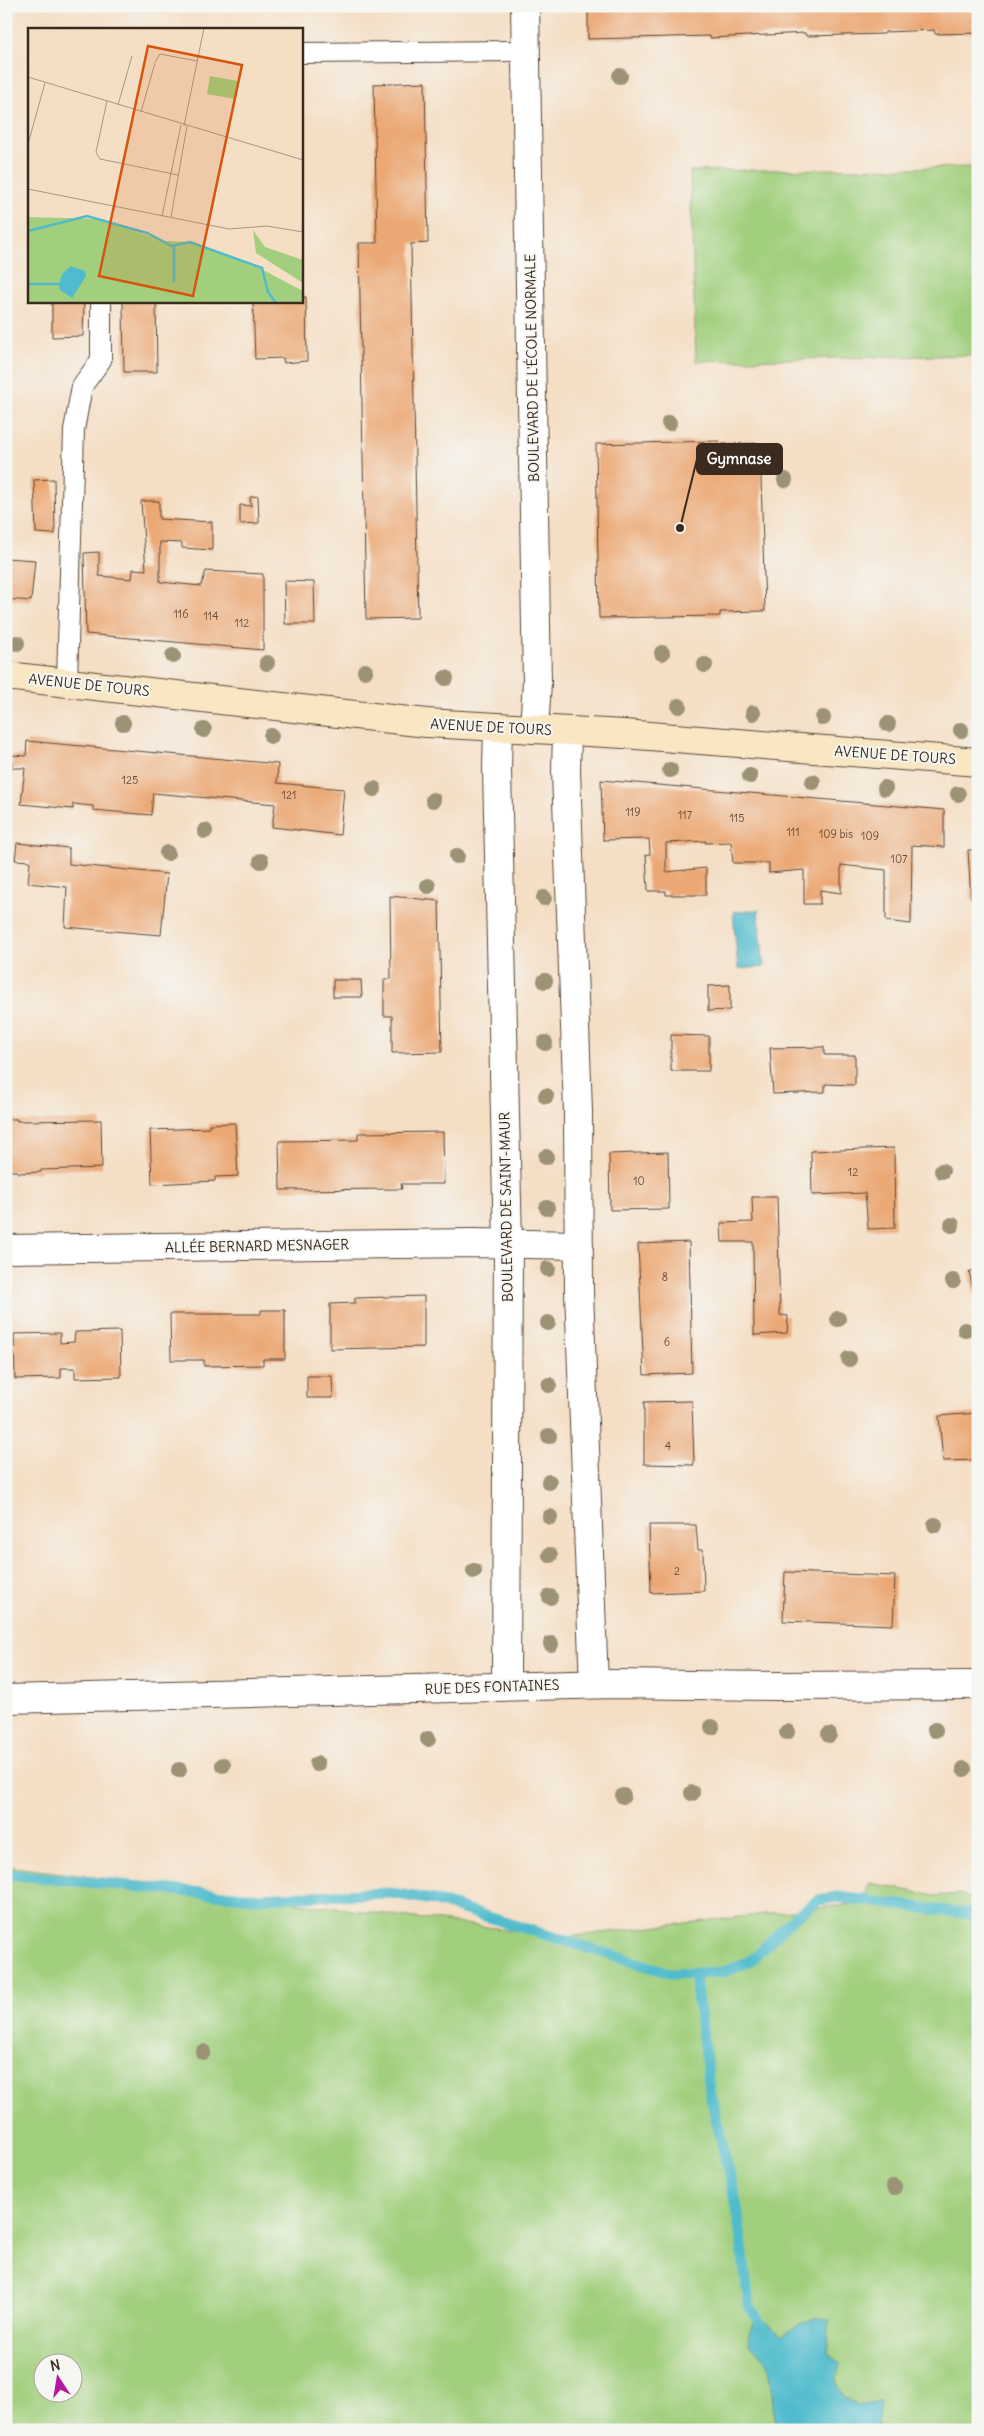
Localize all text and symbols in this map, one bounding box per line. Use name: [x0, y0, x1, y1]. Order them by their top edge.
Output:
inset map: [28, 28, 302, 302]
street label: BOULEVARD DE L'ÉCOLE NORMALE: [521, 254, 543, 482]
callout: Gymnase: [697, 444, 782, 474]
text: Gymnase: [707, 449, 771, 469]
house number: 116: [173, 607, 189, 621]
house number: 114: [203, 609, 219, 623]
house number: 112: [235, 616, 249, 630]
street label: AVENUE DE TOURS: [27, 670, 151, 700]
street label: AVENUE DE TOURS: [430, 715, 553, 739]
street label: AVENUE DE TOURS: [834, 742, 957, 768]
house number: 125: [122, 773, 138, 787]
house number: 121: [282, 788, 296, 802]
house number: 119: [625, 805, 641, 819]
house number: 117: [678, 808, 693, 822]
house number: 115: [729, 811, 745, 825]
house number: 111: [786, 825, 800, 839]
house number: 109 bis: [819, 827, 853, 841]
house number: 109: [861, 829, 879, 843]
house number: 107: [891, 852, 908, 866]
street label: BOULEVARD DE SAINT-MAUR: [495, 1112, 517, 1302]
house number: 12: [848, 1165, 858, 1179]
house number: 10: [633, 1174, 645, 1188]
street label: ALLÉE BERNARD MESNAGER: [165, 1235, 349, 1257]
house number: 8: [662, 1270, 668, 1284]
house number: 6: [664, 1335, 670, 1349]
house number: 4: [665, 1439, 671, 1453]
house number: 2: [674, 1564, 680, 1578]
street label: RUE DES FONTAINES: [424, 1676, 560, 1698]
north arrow: [32, 2354, 82, 2404]
text: N: [49, 2355, 62, 2375]

